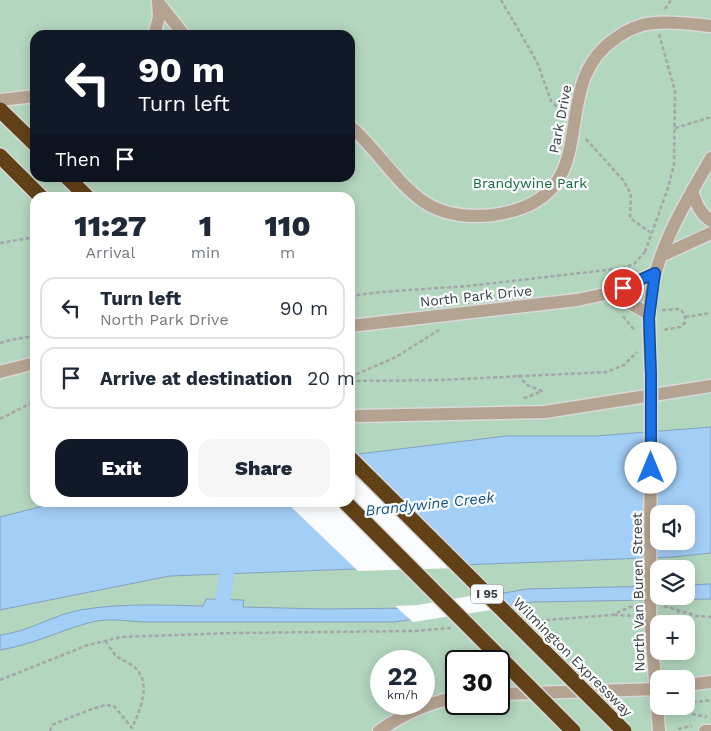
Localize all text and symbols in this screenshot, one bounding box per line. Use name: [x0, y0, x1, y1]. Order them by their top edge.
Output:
text: 90 m: [138, 49, 225, 91]
icon: left: [55, 50, 120, 115]
street label: Park Drive: [546, 83, 574, 155]
text: Turn left: [138, 91, 230, 116]
icon: arrive: [111, 145, 139, 173]
text: Then: [55, 148, 101, 171]
park label: Brandywine Park: [473, 175, 587, 191]
text: 11:27: [74, 208, 146, 243]
text: 1: [199, 208, 212, 243]
text: 110: [264, 208, 311, 243]
text: Arrival: [85, 243, 135, 262]
text: min: [191, 243, 220, 262]
text: m: [280, 243, 295, 262]
pin: [602, 267, 644, 309]
icon: arrive: [609, 274, 637, 302]
street label: North Park Drive: [419, 282, 533, 310]
text: Turn left: [100, 287, 181, 310]
icon: left: [57, 294, 85, 322]
text: 90 m: [280, 297, 328, 320]
text: North Park Drive: [100, 310, 229, 329]
icon: arrive: [57, 364, 85, 392]
text: Arrive at destination: [100, 367, 292, 390]
text: 20 m: [307, 367, 355, 390]
button: Exit: [55, 439, 188, 497]
button: Share: [198, 439, 330, 497]
position arrow: [624, 441, 676, 493]
water label: Brandywine Creek: [365, 488, 496, 520]
map controls: [650, 505, 695, 715]
button: sound: [650, 505, 695, 550]
street label: North Van Buren Street: [629, 512, 647, 672]
button: layers: [650, 560, 695, 605]
road number: I 95: [471, 584, 503, 604]
street label: Wilmington Expressway: [510, 594, 636, 720]
button: +: [650, 615, 695, 660]
speed limit sign: 30: [445, 650, 510, 715]
text: 22: [388, 662, 417, 691]
button: −: [650, 670, 695, 715]
text: km/h: [387, 688, 418, 702]

